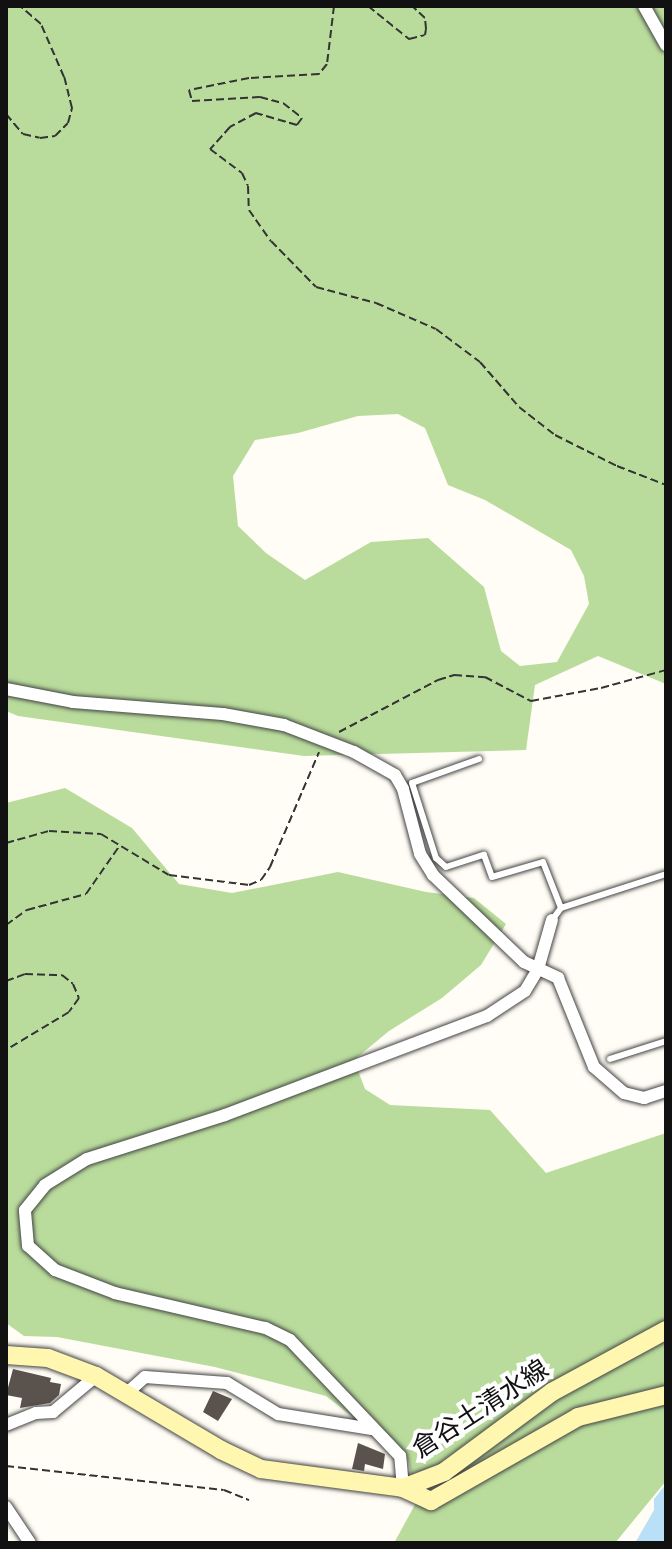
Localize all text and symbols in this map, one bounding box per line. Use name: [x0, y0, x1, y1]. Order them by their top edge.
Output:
street label: 倉谷土清水線: [407, 1354, 555, 1466]

